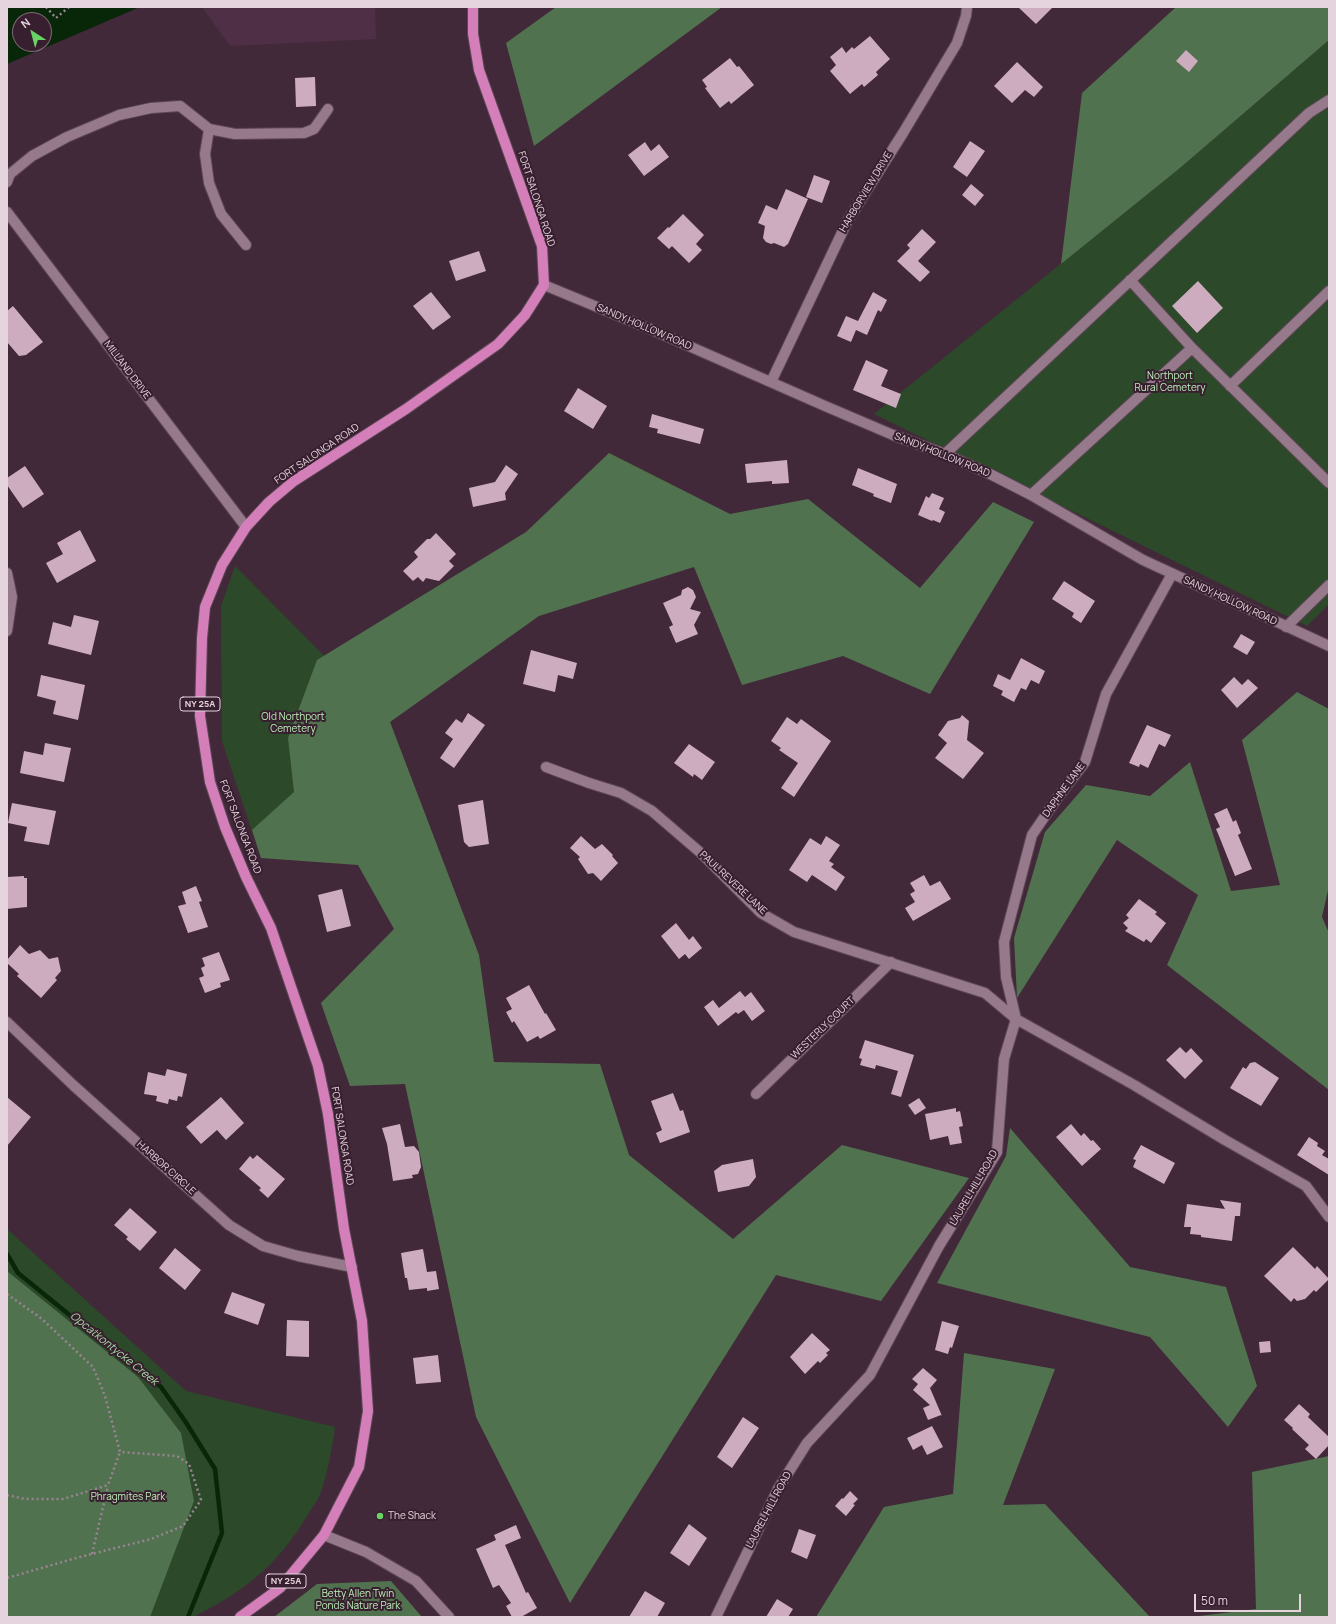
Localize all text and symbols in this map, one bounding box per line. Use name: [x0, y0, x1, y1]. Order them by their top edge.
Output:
north arrow: [12, 12, 52, 52]
text: N: [18, 14, 33, 31]
street label: FORT SALONGA ROAD: [515, 150, 557, 248]
street label: HARBORVIEW DRIVE: [837, 150, 895, 234]
street label: SANDY HOLLOW ROAD: [595, 302, 693, 352]
street label: MILLAND DRIVE: [101, 338, 153, 402]
park label: Northport Rural Cemetery: [1134, 370, 1206, 394]
street label: FORT SALONGA ROAD: [272, 421, 362, 487]
street label: SANDY HOLLOW ROAD: [892, 430, 992, 480]
street label: SANDY HOLLOW ROAD: [1181, 574, 1279, 628]
road number: NY 25A: [180, 697, 220, 711]
park label: Old Northport Cemetery: [261, 711, 325, 734]
street label: DAPHNE LANE: [1040, 760, 1088, 820]
street label: FORT SALONGA ROAD: [217, 778, 263, 876]
street label: PAUL REVERE LANE: [697, 849, 769, 917]
street label: WESTERLY COURT: [789, 994, 857, 1062]
street label: FORT SALONGA ROAD: [328, 1086, 356, 1186]
street label: HARBOR CIRCLE: [134, 1139, 198, 1197]
street label: LAUREL HILL ROAD: [948, 1148, 1000, 1228]
water label: Opcatkontycke Creek: [67, 1309, 161, 1389]
street label: LAUREL HILL ROAD: [744, 1470, 794, 1550]
park label: Phragmites Park: [91, 1491, 165, 1503]
place label: The Shack: [388, 1510, 436, 1522]
marker: The Shack: [375, 1511, 385, 1521]
road number: NY 25A: [266, 1574, 306, 1588]
scale bar: [1196, 1586, 1303, 1612]
park label: Betty Allen Twin Ponds Nature Park: [316, 1588, 400, 1612]
text: 50 m: [1201, 1592, 1228, 1609]

